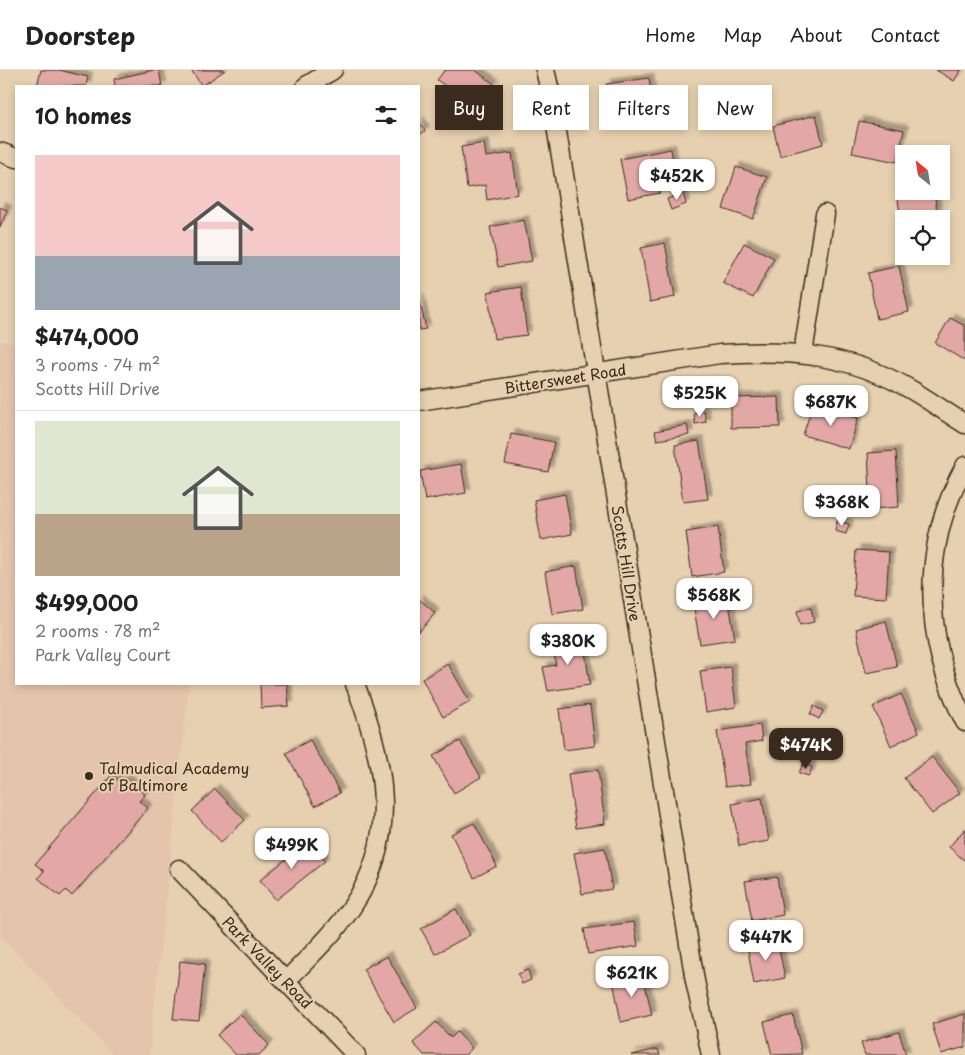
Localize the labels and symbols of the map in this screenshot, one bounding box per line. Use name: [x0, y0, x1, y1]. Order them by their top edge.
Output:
north arrow: [895, 145, 950, 200]
pin: $452K: [642, 158, 712, 201]
street label: Bittersweet Road: [502, 357, 628, 399]
pin: $525K: [665, 376, 735, 418]
pin: $687K: [796, 384, 866, 427]
pin: $368K: [807, 484, 877, 527]
street label: Scotts Hill Drive: [606, 503, 648, 623]
pin: $568K: [679, 578, 749, 620]
pin: $380K: [533, 624, 603, 666]
pin: $474K: [771, 728, 841, 770]
place label: Talmudical Academy of Baltimore: [99, 756, 249, 796]
marker: Talmudical Academy of Baltimore: [83, 770, 95, 782]
pin: $499K: [257, 828, 327, 870]
street label: Park Valley Road: [218, 910, 318, 1014]
pin: $447K: [731, 920, 801, 962]
pin: $621K: [597, 956, 667, 998]

